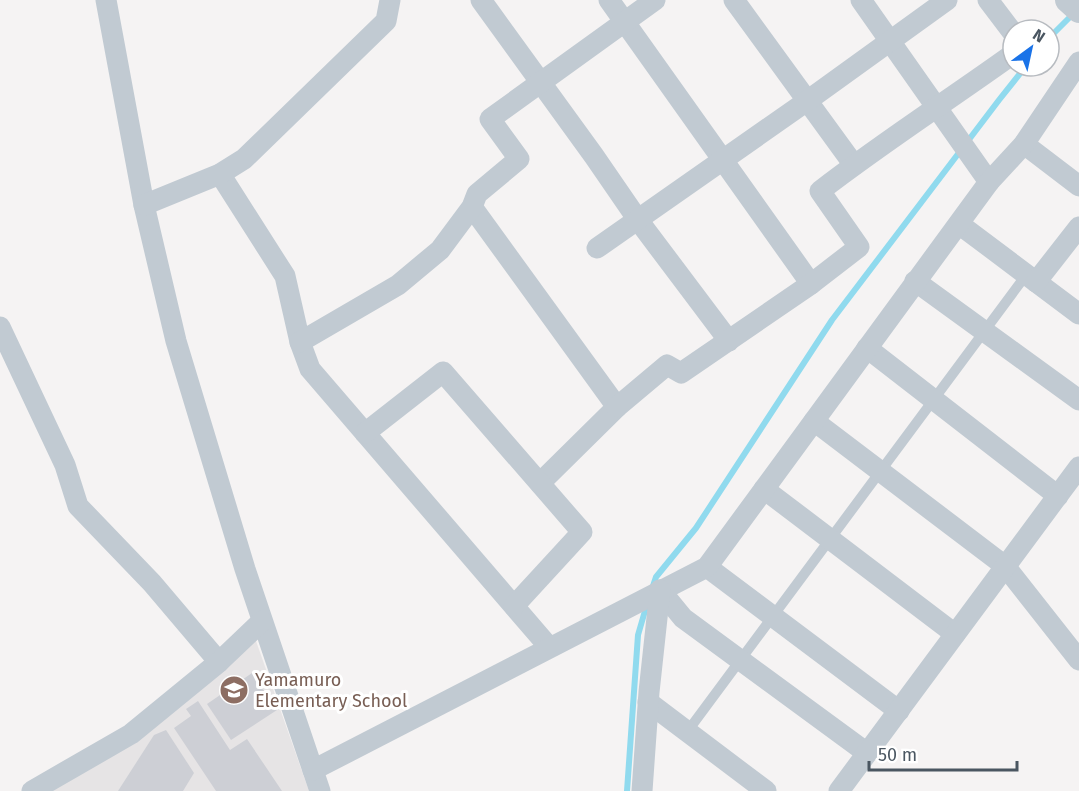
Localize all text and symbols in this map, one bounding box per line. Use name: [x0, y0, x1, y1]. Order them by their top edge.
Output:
north arrow: [1001, 18, 1061, 78]
text: N: [1029, 25, 1049, 47]
place label: Yamamuro Elementary School: [255, 669, 407, 712]
school or university icon: Yamamuro Elementary School: [218, 674, 250, 706]
scale bar: [869, 734, 1018, 772]
text: 50 m: [878, 744, 917, 766]

